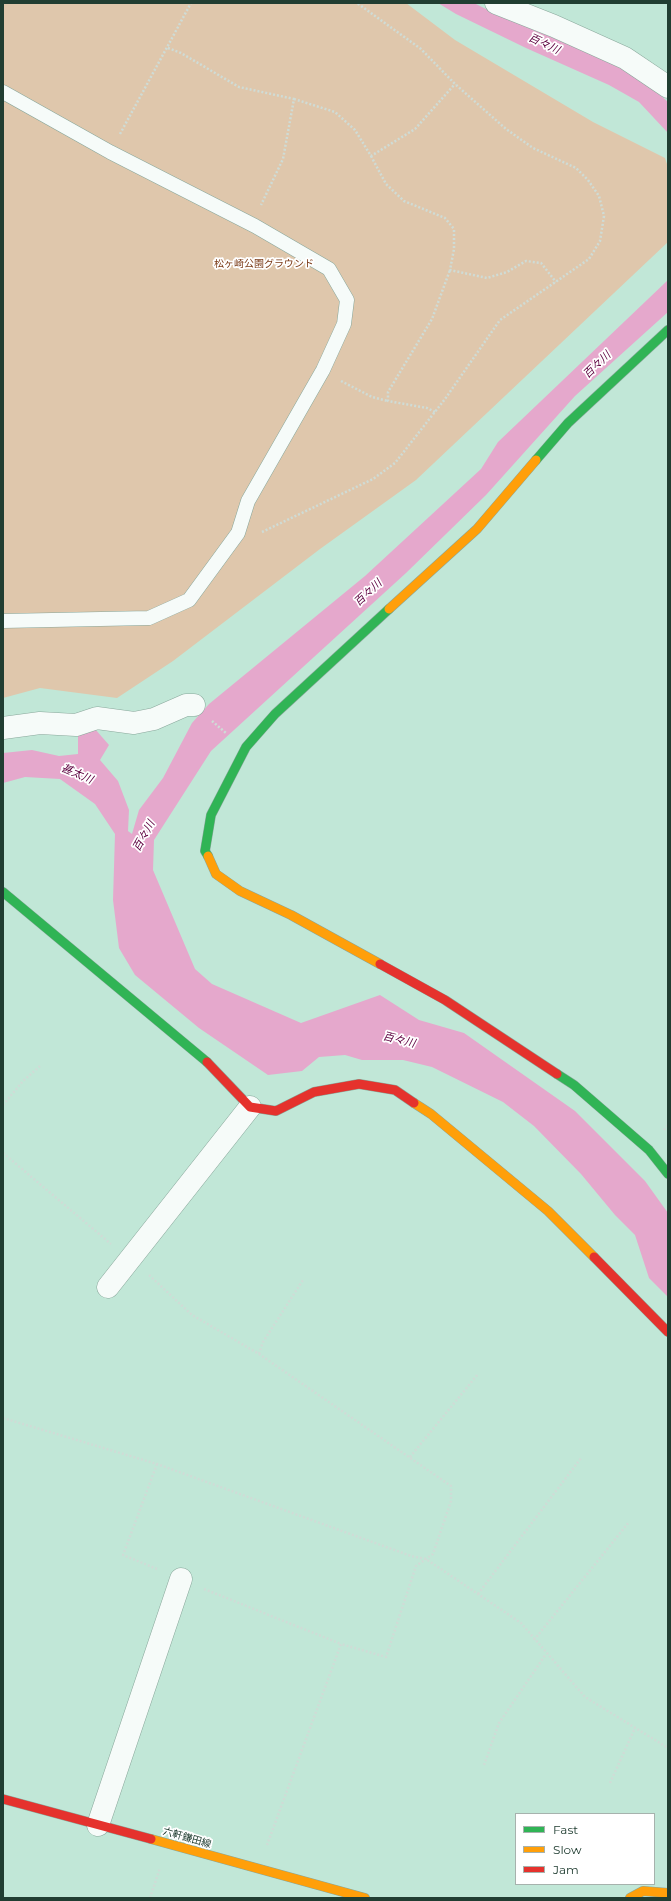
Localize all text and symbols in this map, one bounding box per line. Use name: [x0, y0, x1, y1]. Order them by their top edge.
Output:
water label: 百々川: [526, 31, 562, 57]
park label: 松ヶ崎公園グラウンド: [214, 258, 314, 270]
water label: 百々川: [581, 349, 613, 381]
water label: 百々川: [351, 577, 385, 609]
water label: 甚太川: [59, 761, 95, 787]
water label: 百々川: [130, 818, 158, 854]
water label: 百々川: [381, 1030, 417, 1050]
legend: [515, 1813, 655, 1885]
text: Fast: [553, 1822, 578, 1837]
street label: 六軒鎌田線: [161, 1825, 213, 1851]
text: Slow: [553, 1842, 582, 1857]
text: Jam: [553, 1862, 579, 1877]

